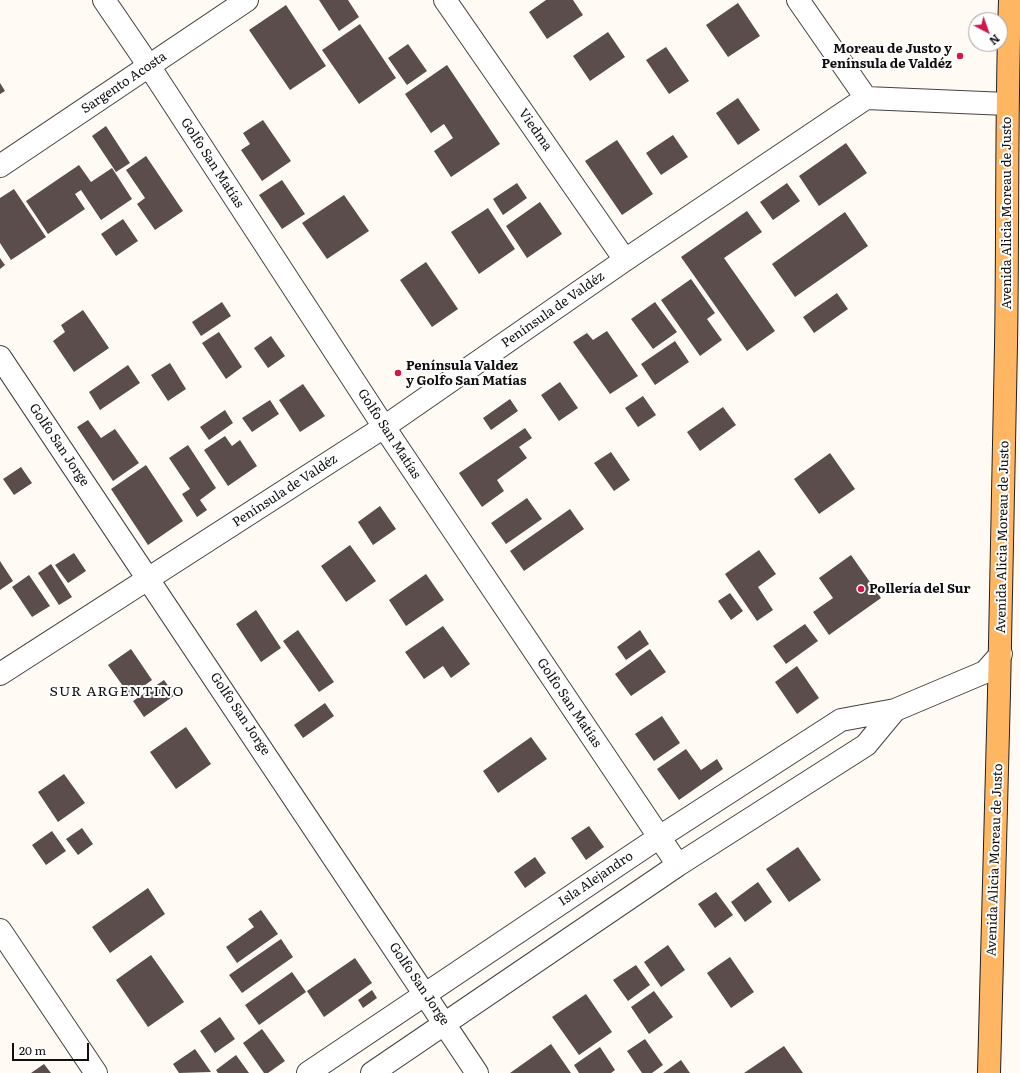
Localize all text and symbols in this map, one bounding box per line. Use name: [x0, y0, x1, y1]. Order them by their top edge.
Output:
north arrow: [968, 12, 1008, 52]
text: N: [986, 31, 1004, 49]
place label: Moreau de Justo y Península de Valdéz: [821, 41, 952, 72]
street label: Sargento Acosta: [79, 49, 169, 117]
marker: Moreau de Justo y Península de Valdéz: [955, 51, 965, 61]
street label: Viedma: [515, 106, 555, 154]
street label: Golfo San Matías: [177, 115, 247, 211]
street label: Avenida Alicia Moreau de Justo: [999, 117, 1015, 309]
street label: Península de Valdéz: [499, 269, 607, 351]
place label: Península Valdez y Golfo San Matías: [406, 358, 526, 389]
marker: Península Valdez y Golfo San Matías: [393, 368, 403, 378]
street label: Golfo San Matías: [354, 386, 424, 482]
street label: Golfo San Jorge: [26, 401, 92, 489]
street label: Avenida Alicia Moreau de Justo: [994, 440, 1012, 634]
street label: Península de Valdéz: [230, 451, 340, 531]
place label: Pollería del Sur: [869, 581, 971, 597]
marker: Pollería del Sur: [856, 584, 866, 594]
street label: Golfo San Matías: [533, 655, 605, 751]
street label: Golfo San Jorge: [207, 670, 273, 758]
district label: SUR ARGENTINO: [50, 684, 184, 700]
street label: Avenida Alicia Moreau de Justo: [984, 763, 1006, 957]
street label: Isla Alejandro: [556, 848, 636, 910]
street label: Golfo San Jorge: [386, 940, 452, 1028]
scale bar: [14, 1035, 91, 1061]
text: 20 m: [19, 1041, 46, 1059]

